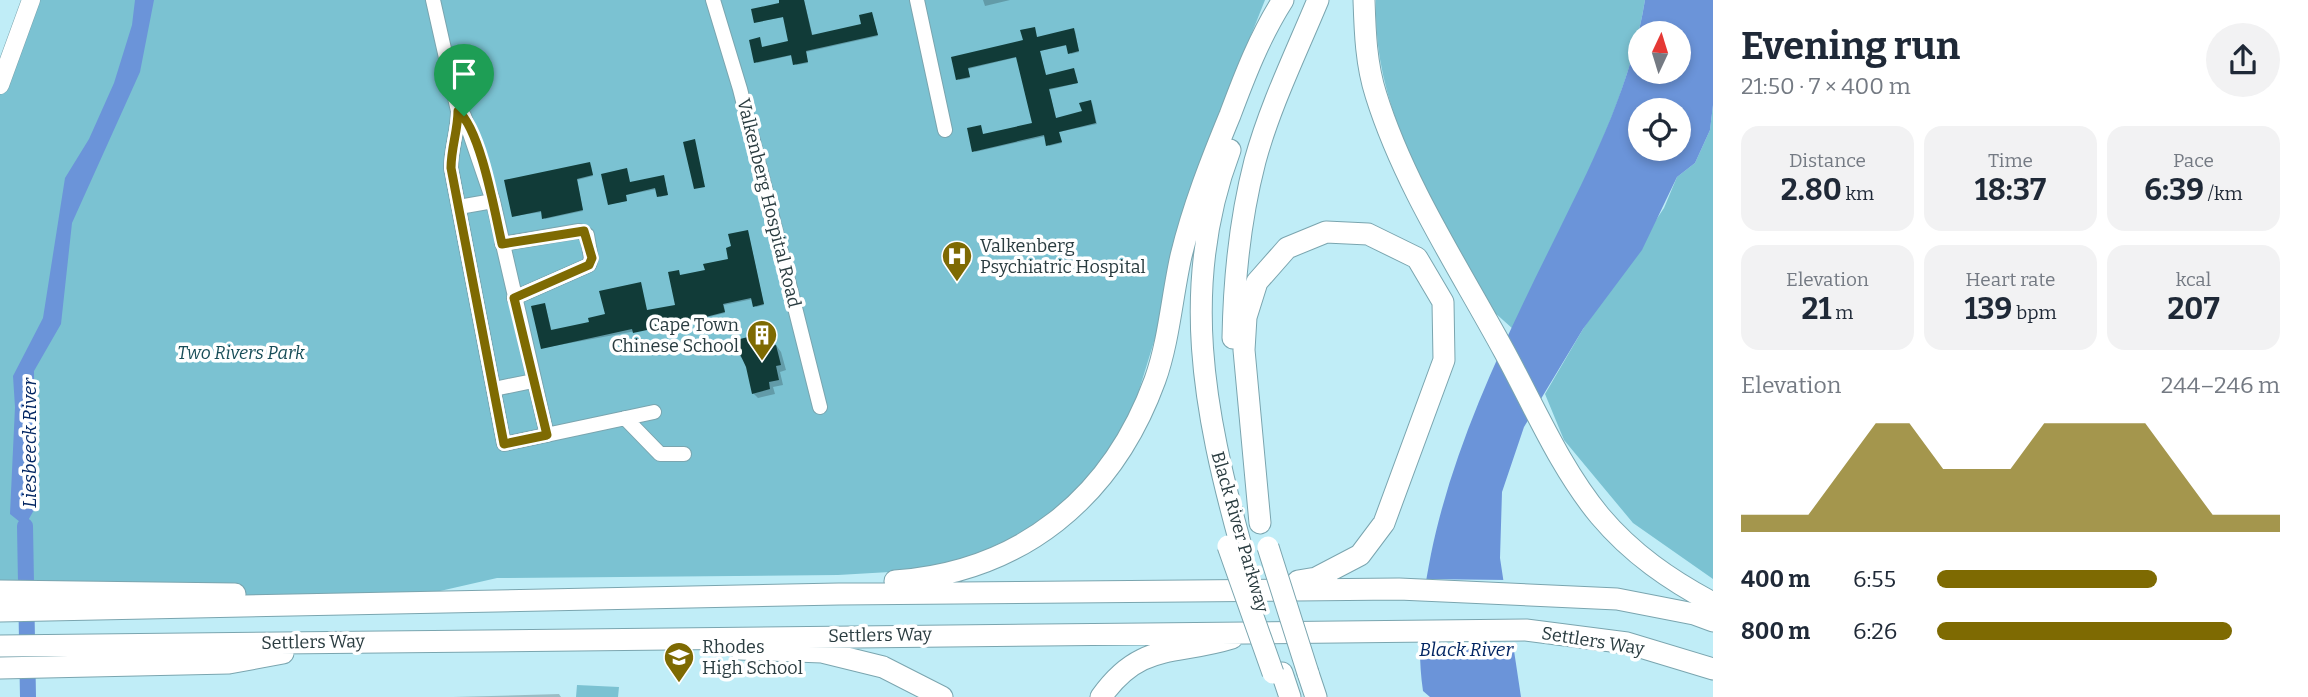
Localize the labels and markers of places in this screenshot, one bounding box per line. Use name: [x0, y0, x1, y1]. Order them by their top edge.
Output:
pin: [434, 44, 494, 116]
place label: Valkenberg Psychiatric Hospital: [980, 235, 1146, 278]
hospital icon: Valkenberg Psychiatric Hospital: [940, 239, 974, 283]
place label: Cape Town Chinese School: [612, 314, 740, 357]
building icon: Cape Town Chinese School: [745, 318, 779, 362]
place label: Rhodes High School: [702, 636, 803, 679]
school or university icon: Rhodes High School: [662, 640, 696, 684]

